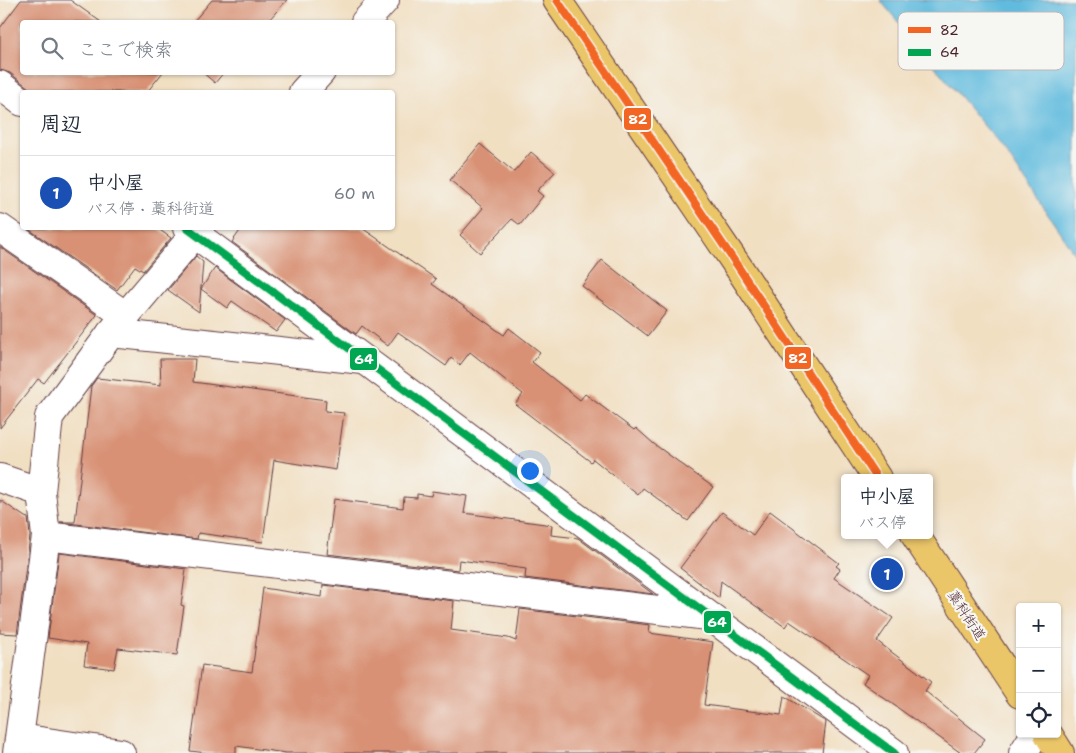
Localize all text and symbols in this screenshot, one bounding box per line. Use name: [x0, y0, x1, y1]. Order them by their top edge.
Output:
legend: [898, 12, 1064, 70]
search box: [20, 20, 395, 75]
text: 82: [940, 21, 959, 39]
icon: search: [38, 34, 66, 62]
text: ここで検索: [78, 37, 173, 62]
text: 64: [940, 43, 959, 61]
line badge: 82: [623, 107, 652, 131]
text: 周辺: [40, 110, 82, 138]
text: 82: [628, 110, 648, 128]
text: 中小屋: [87, 170, 144, 195]
text: 1: [52, 183, 60, 204]
text: 60 m: [334, 183, 375, 204]
text: バス停 · 藁科街道: [87, 198, 214, 219]
line badge: 82: [784, 346, 812, 370]
line badge: 64: [349, 347, 378, 371]
text: 82: [788, 349, 808, 367]
text: 64: [354, 350, 374, 368]
your location: [517, 458, 543, 484]
popup: [841, 474, 933, 539]
text: 中小屋: [858, 484, 916, 509]
text: バス停: [858, 512, 907, 533]
pin: 1: [871, 555, 903, 593]
street label: 藁科街道: [944, 587, 990, 643]
map controls: [1016, 603, 1061, 738]
button: +: [1016, 603, 1061, 648]
line badge: 64: [703, 610, 732, 634]
text: 64: [707, 613, 727, 631]
button: −: [1016, 648, 1061, 693]
button: locate: [1016, 693, 1061, 738]

